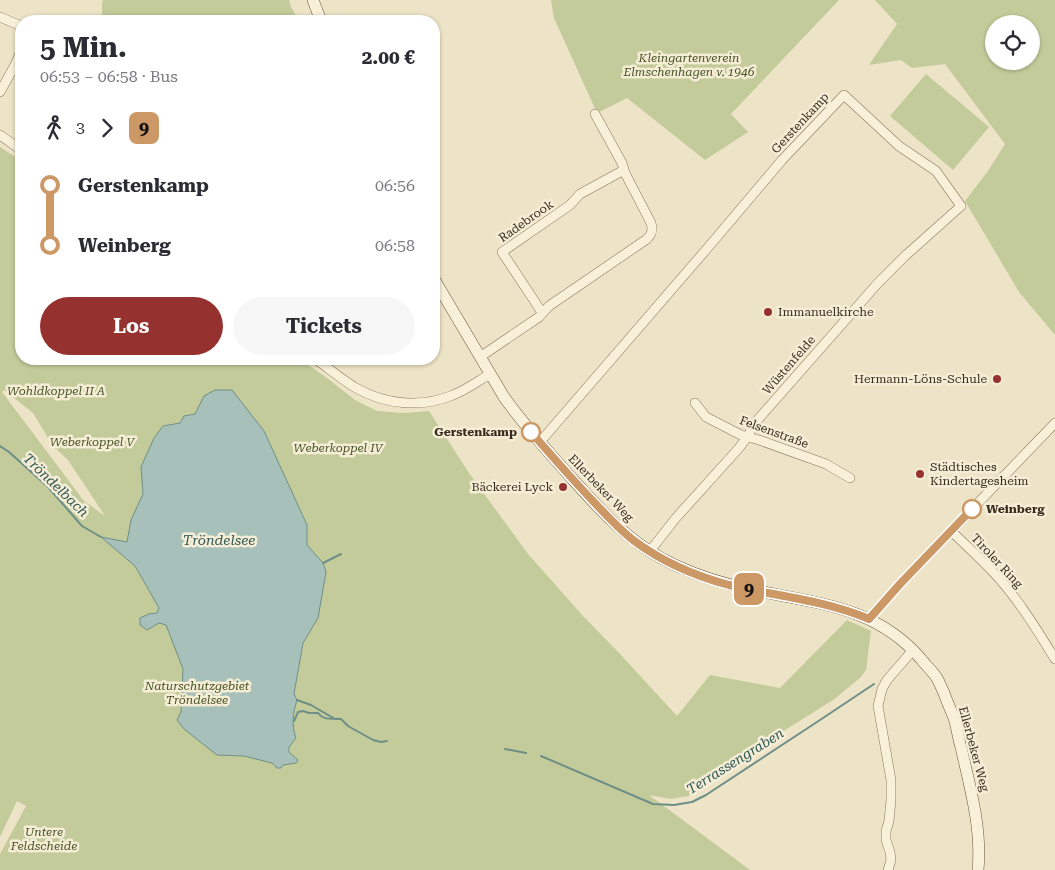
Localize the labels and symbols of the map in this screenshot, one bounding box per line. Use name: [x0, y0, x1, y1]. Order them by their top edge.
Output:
park label: Kleingartenverein Elmschenhagen v. 1946: [623, 51, 755, 79]
street label: Gerstenkamp: [768, 90, 832, 156]
street label: Radebrook: [496, 197, 556, 245]
place label: Immanuelkirche: [778, 305, 874, 319]
marker: Immanuelkirche: [762, 306, 774, 318]
street label: Wüstenfelde: [760, 333, 818, 397]
place label: Hermann-Löns-Schule: [854, 372, 987, 386]
marker: Hermann-Löns-Schule: [991, 373, 1003, 385]
park label: Wohldkoppel II A: [7, 384, 105, 398]
street label: Felsenstraße: [738, 413, 811, 451]
marker: Gerstenkamp: [521, 422, 541, 442]
place label: Gerstenkamp: [434, 425, 517, 439]
park label: Weberkoppel V: [50, 435, 135, 449]
park label: Weberkoppel IV: [293, 441, 384, 455]
water label: Tröndelbach: [20, 450, 92, 520]
street label: Ellerbeker Weg: [566, 452, 637, 525]
place label: Städtisches Kindertagesheim: [930, 460, 1029, 488]
marker: Städtisches Kindertagesheim: [914, 468, 926, 480]
place label: Bäckerei Lyck: [471, 480, 553, 494]
marker: Bäckerei Lyck: [557, 481, 569, 493]
marker: Weinberg: [962, 499, 982, 519]
place label: Weinberg: [986, 502, 1045, 516]
street label: Tiroler Ring: [968, 531, 1026, 591]
water label: Tröndelsee: [183, 532, 255, 548]
line badge: 9: [733, 573, 765, 605]
park label: Naturschutzgebiet Tröndelsee: [144, 679, 250, 707]
street label: Ellerbeker Weg: [956, 705, 992, 793]
water label: Terrassengraben: [684, 725, 787, 797]
park label: Untere Feldscheide: [10, 825, 77, 853]

